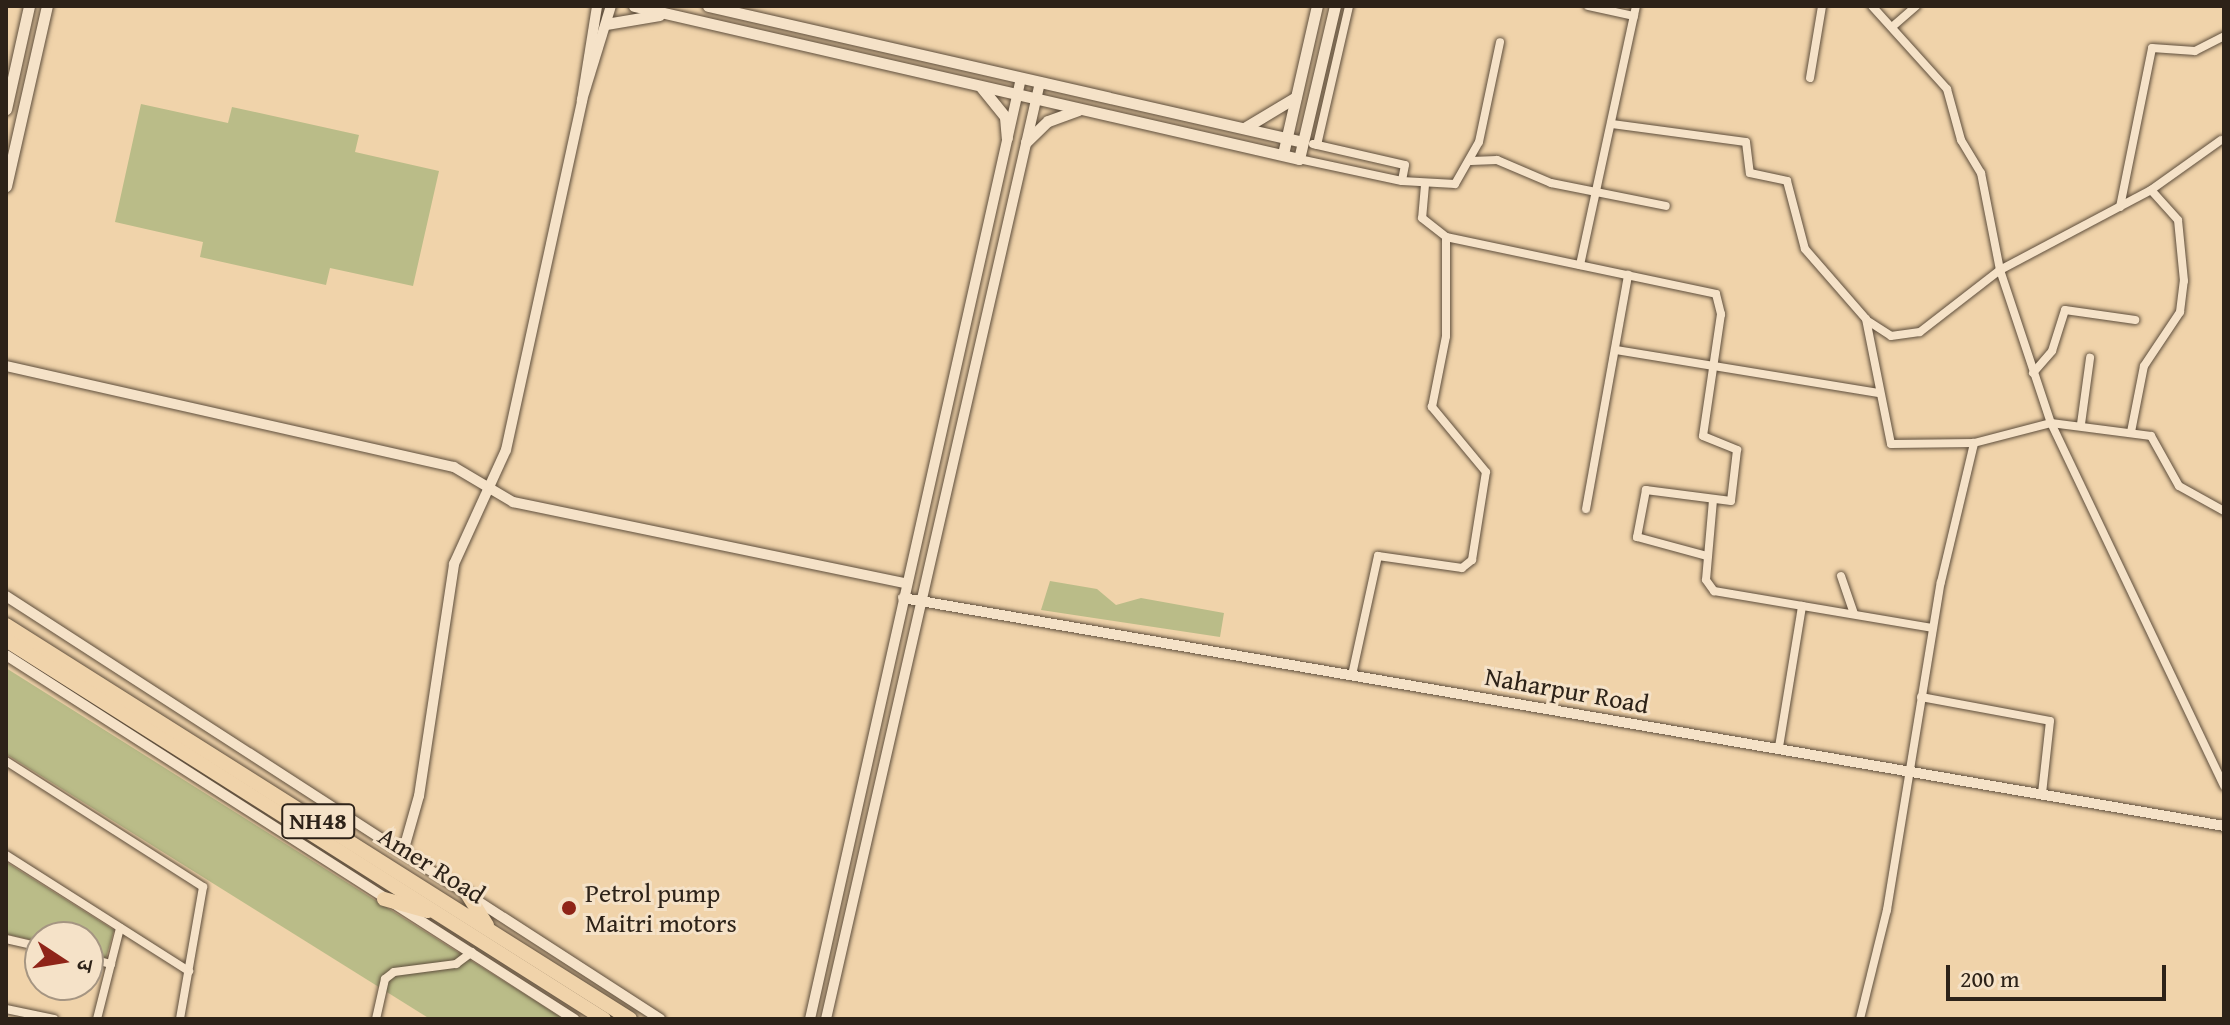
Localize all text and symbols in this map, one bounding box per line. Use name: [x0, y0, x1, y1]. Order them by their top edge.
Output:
street label: Naharpur Road: [1483, 660, 1651, 720]
road number: NH48: [280, 801, 356, 841]
street label: Amer Road: [373, 820, 491, 910]
place label: Petrol pump Maitri motors: [585, 877, 737, 938]
marker: Petrol pump Maitri motors: [560, 899, 578, 917]
north arrow: [24, 921, 104, 1001]
scale bar: [1950, 949, 2170, 999]
text: उ: [69, 957, 102, 974]
text: 200 m: [1960, 961, 2020, 996]

